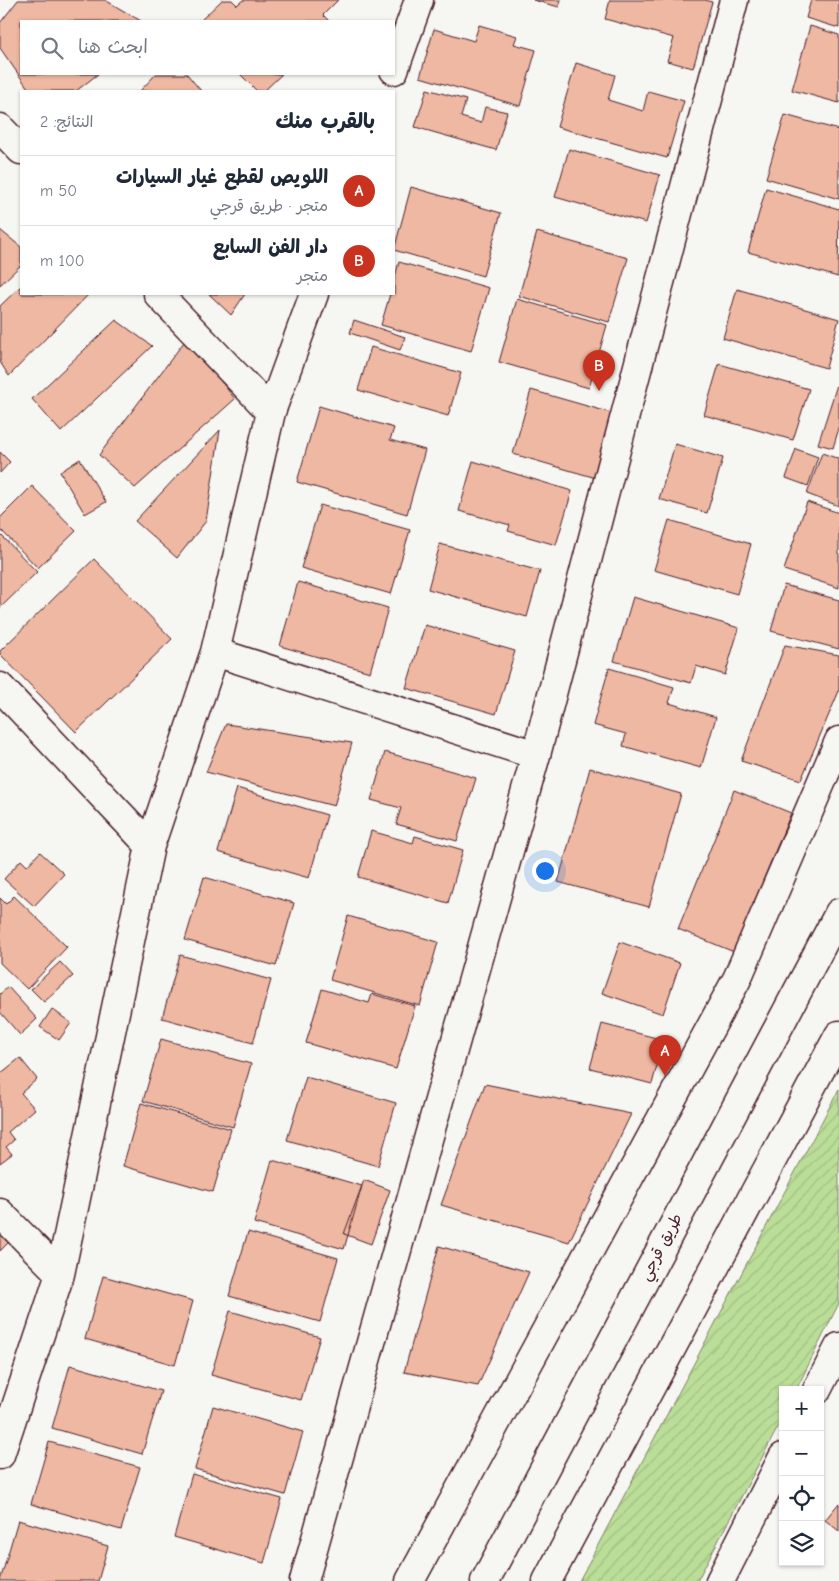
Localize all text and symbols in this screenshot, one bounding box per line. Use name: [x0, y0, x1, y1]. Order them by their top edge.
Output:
search box: [20, 20, 395, 75]
icon: search: [38, 34, 66, 62]
text: ابحث هنا: [78, 36, 148, 58]
text: بالقرب منك: [275, 109, 375, 133]
text: النتائج: 2: [40, 113, 94, 131]
text: اللويص لقطع غيار السيارات: [116, 166, 328, 188]
text: 50 m: [40, 182, 77, 200]
text: A: [355, 182, 363, 200]
text: متجر · طريق قرجي: [210, 197, 328, 215]
text: دار الفن السابع: [213, 236, 328, 258]
text: 100 m: [40, 252, 84, 270]
text: B: [354, 252, 364, 270]
text: متجر: [297, 267, 328, 285]
pin: B: [583, 350, 615, 391]
your location: [532, 858, 558, 884]
pin: A: [649, 1035, 681, 1076]
street label: طريق قرجي: [636, 1210, 691, 1286]
map controls: [779, 1386, 824, 1566]
button: +: [779, 1386, 824, 1431]
button: −: [779, 1431, 824, 1476]
button: locate: [779, 1476, 824, 1521]
button: layers: [779, 1521, 824, 1566]

